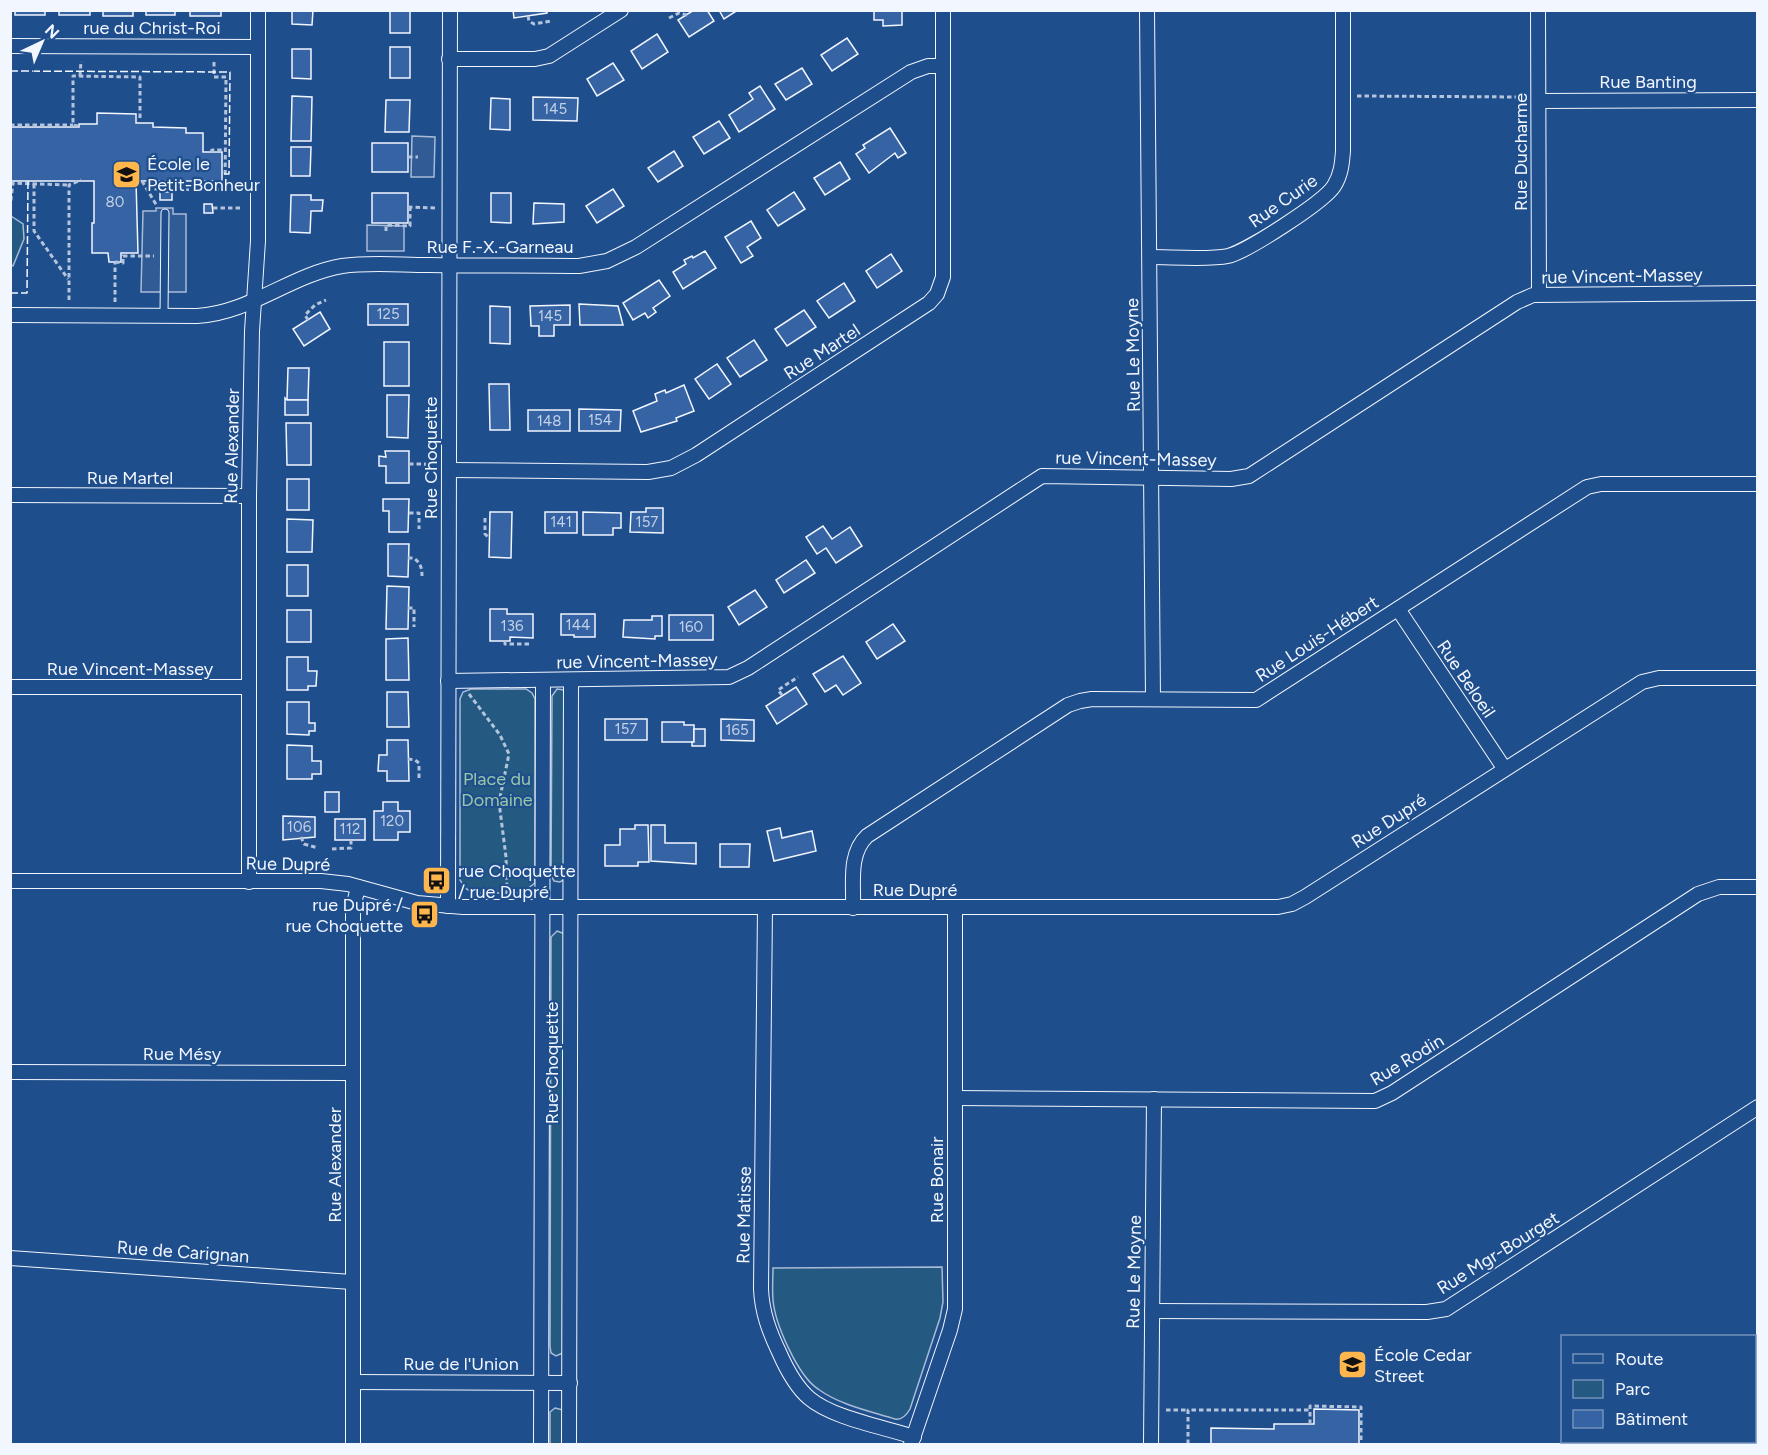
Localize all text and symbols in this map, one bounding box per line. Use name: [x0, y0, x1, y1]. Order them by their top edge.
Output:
north arrow: [12, 12, 72, 72]
street label: rue du Christ-Roi: [83, 17, 221, 39]
text: N: [41, 20, 63, 43]
street label: Rue Banting: [1599, 71, 1697, 93]
street label: Rue Ducharme: [1510, 93, 1532, 211]
house number: 145: [543, 100, 567, 118]
place label: École le Petit-Bonheur: [147, 153, 260, 196]
school or university icon: École le Petit-Bonheur: [110, 158, 142, 190]
street label: Rue Curie: [1244, 169, 1322, 233]
house number: 80: [106, 193, 124, 211]
street label: Rue F.-X.-Garneau: [427, 236, 573, 258]
street label: rue Vincent-Massey: [1541, 264, 1703, 288]
street label: Rue Le Moyne: [1121, 298, 1145, 412]
house number: 125: [376, 305, 400, 323]
house number: 145: [538, 307, 562, 325]
street label: Rue Martel: [780, 319, 864, 385]
street label: Rue Alexander: [220, 388, 244, 504]
street label: Rue Choquette: [420, 396, 442, 519]
house number: 154: [588, 411, 612, 429]
house number: 148: [537, 412, 561, 430]
street label: rue Vincent-Massey: [1055, 447, 1217, 471]
street label: Rue Martel: [87, 467, 173, 489]
house number: 141: [550, 513, 572, 531]
house number: 157: [636, 513, 658, 531]
street label: Rue Louis-Hébert: [1251, 591, 1383, 687]
house number: 144: [566, 616, 590, 634]
house number: 136: [501, 617, 524, 635]
house number: 160: [679, 618, 703, 636]
street label: Rue Beloeil: [1432, 636, 1500, 722]
street label: rue Vincent-Massey: [556, 649, 718, 673]
street label: Rue Vincent-Massey: [47, 658, 214, 680]
house number: 157: [615, 720, 637, 738]
house number: 165: [725, 721, 749, 739]
park label: Place du Domaine: [461, 768, 533, 811]
street label: Rue Dupré: [1348, 789, 1431, 853]
house number: 120: [380, 812, 404, 830]
house number: 106: [287, 818, 312, 836]
house number: 112: [340, 820, 360, 838]
street label: Rue Dupré: [246, 852, 331, 876]
place label: rue Choquette / rue Dupré: [458, 860, 576, 903]
bus stop icon: rue Choquette / rue Dupré: [421, 865, 453, 897]
street label: Rue Dupré: [873, 879, 957, 901]
place label: rue Dupré / rue Choquette: [285, 894, 403, 937]
bus stop icon: rue Dupré / rue Choquette: [408, 899, 440, 931]
street label: Rue Choquette: [541, 1001, 563, 1124]
street label: Rue Rodin: [1366, 1029, 1448, 1091]
street label: Rue Mésy: [143, 1043, 222, 1065]
street label: Rue Alexander: [324, 1107, 346, 1223]
street label: Rue Bonair: [926, 1137, 948, 1223]
street label: Rue Matisse: [732, 1166, 756, 1264]
street label: Rue Mgr-Bourget: [1433, 1207, 1563, 1299]
street label: Rue Le Moyne: [1122, 1215, 1146, 1329]
street label: Rue de Carignan: [116, 1236, 250, 1268]
legend: [1561, 1335, 1756, 1443]
place label: École Cedar Street: [1374, 1344, 1472, 1387]
text: Route: [1615, 1348, 1664, 1370]
school or university icon: École Cedar Street: [1337, 1349, 1369, 1381]
street label: Rue de l'Union: [403, 1353, 519, 1375]
text: Parc: [1615, 1378, 1651, 1400]
text: Bâtiment: [1615, 1408, 1688, 1430]

